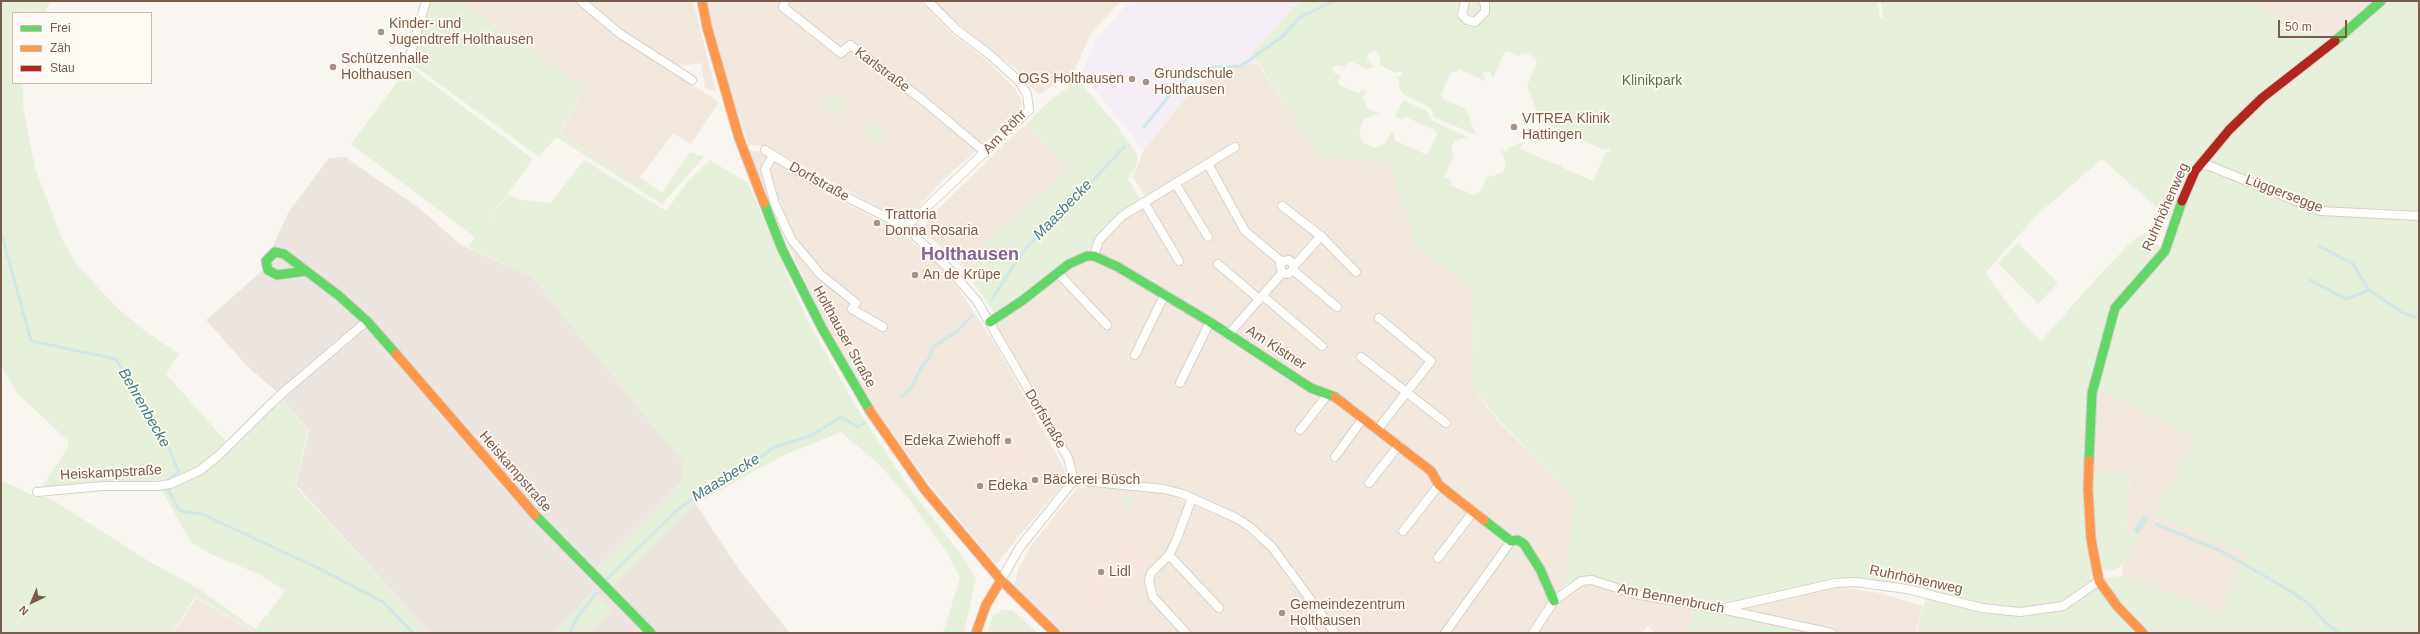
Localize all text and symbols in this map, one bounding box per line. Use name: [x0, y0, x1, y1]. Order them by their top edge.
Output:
legend: [12, 12, 152, 84]
scale bar: [2280, 12, 2349, 38]
place label: Kinder- und Jugendtreff Holthausen: [389, 16, 534, 48]
text: 50 m: [2285, 20, 2312, 34]
text: Frei: [50, 21, 71, 35]
marker: Kinder- und Jugendtreff Holthausen: [376, 27, 386, 37]
text: Zäh: [50, 41, 71, 55]
street label: Karlstraße: [851, 44, 913, 96]
place label: Schützenhalle Holthausen: [341, 51, 429, 84]
text: Stau: [50, 61, 75, 75]
marker: Schützenhalle Holthausen: [328, 62, 338, 72]
place label: Grundschule Holthausen: [1154, 66, 1233, 98]
place label: OGS Holthausen: [1018, 71, 1124, 87]
park label: Klinikpark: [1622, 73, 1682, 89]
marker: OGS Holthausen: [1127, 74, 1137, 84]
marker: Grundschule Holthausen: [1141, 77, 1151, 87]
street label: Am Röhr: [980, 106, 1030, 158]
place label: VITREA Klinik Hattingen: [1522, 111, 1610, 144]
marker: VITREA Klinik Hattingen: [1509, 122, 1519, 132]
street label: Dorfstraße: [786, 159, 852, 205]
street label: Ruhrhöhenweg: [2139, 160, 2193, 254]
street label: Lüggersegge: [2243, 172, 2325, 216]
water label: Maasbecke: [1030, 176, 1096, 244]
place label: Trattoria Donna Rosaria: [885, 207, 978, 240]
marker: Trattoria Donna Rosaria: [872, 218, 882, 228]
district label: Holthausen: [921, 244, 1019, 266]
place label: An de Krüpe: [923, 267, 1001, 283]
marker: An de Krüpe: [910, 270, 920, 280]
street label: Holthauser Straße: [809, 283, 879, 391]
street label: Am Kistner: [1243, 322, 1309, 374]
water label: Behrenbecke: [114, 365, 174, 451]
street label: Dorfstraße: [1021, 386, 1069, 452]
street label: Heiskampstraße: [475, 428, 555, 516]
place label: Edeka Zwiehoff: [904, 433, 1000, 449]
marker: Edeka Zwiehoff: [1003, 436, 1013, 446]
water label: Maasbecke: [689, 450, 763, 506]
street label: Heiskampstraße: [60, 462, 162, 484]
place label: Bäckerei Büsch: [1043, 472, 1140, 488]
marker: Bäckerei Büsch: [1030, 475, 1040, 485]
place label: Edeka: [988, 478, 1028, 494]
marker: Edeka: [975, 481, 985, 491]
street label: Ruhrhöhenweg: [1868, 562, 1964, 598]
place label: Lidl: [1109, 564, 1131, 580]
marker: Lidl: [1096, 567, 1106, 577]
street label: Am Bennenbruch: [1616, 580, 1726, 618]
north arrow: [12, 582, 52, 622]
place label: Gemeindezentrum Holthausen: [1290, 597, 1405, 630]
text: N: [17, 604, 31, 618]
marker: Gemeindezentrum Holthausen: [1277, 608, 1287, 618]

